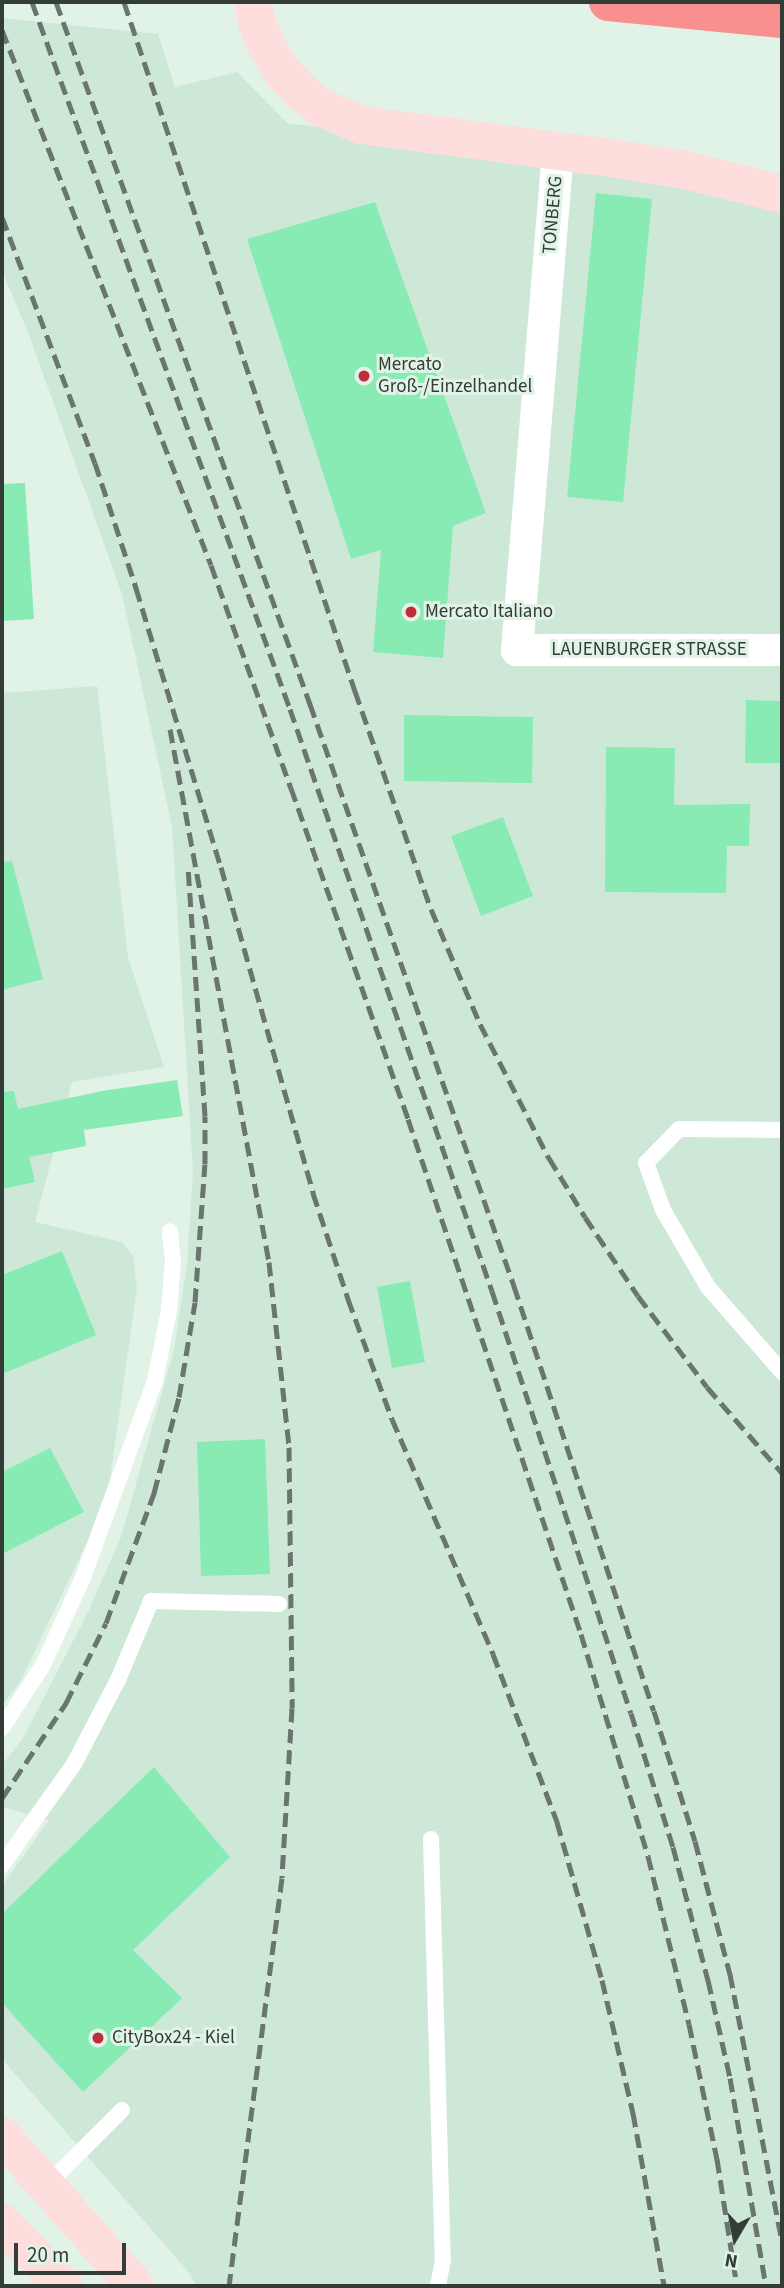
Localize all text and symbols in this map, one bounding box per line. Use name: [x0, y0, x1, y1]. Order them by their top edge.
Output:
street label: TONBERG: [538, 175, 568, 255]
place label: Mercato Groß-/Einzelhandel: [378, 354, 532, 398]
marker: Mercato Groß-/Einzelhandel: [356, 368, 372, 384]
place label: Mercato Italiano: [425, 601, 553, 623]
marker: Mercato Italiano: [403, 604, 419, 620]
street label: LAUENBURGER STRASSE: [551, 639, 747, 661]
place label: CityBox24 - Kiel: [112, 2027, 235, 2049]
marker: CityBox24 - Kiel: [90, 2030, 106, 2046]
north arrow: [700, 2204, 770, 2274]
scale bar: [18, 2228, 130, 2272]
text: 20 m: [27, 2240, 69, 2270]
text: N: [723, 2246, 740, 2275]

